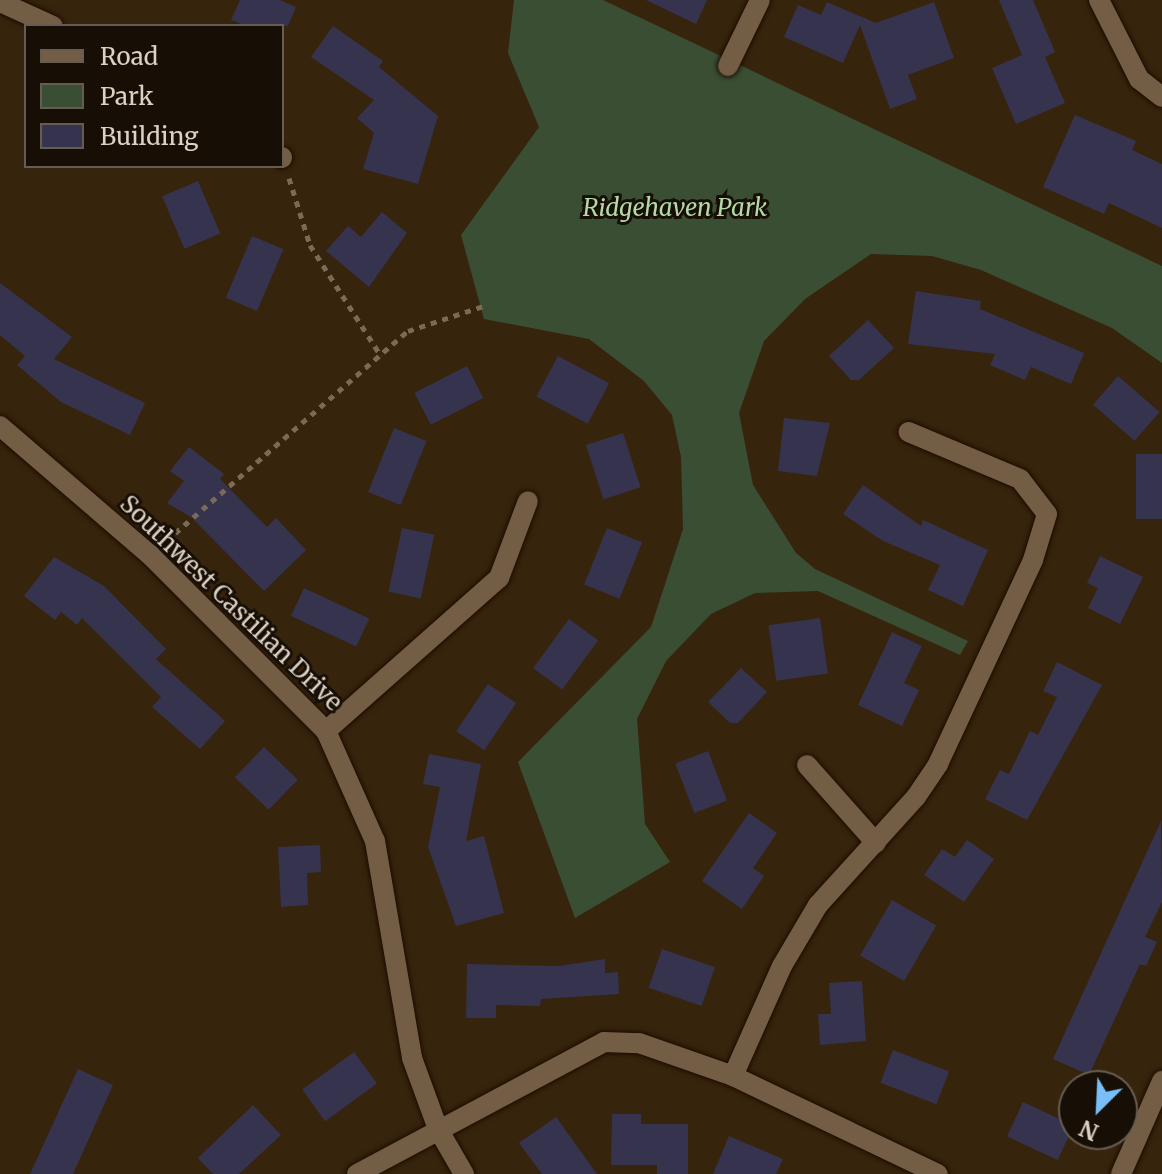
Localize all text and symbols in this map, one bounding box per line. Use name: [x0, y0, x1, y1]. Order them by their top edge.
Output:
legend: [24, 24, 284, 168]
text: Road: [100, 41, 158, 72]
text: Park: [100, 81, 153, 112]
text: Building: [100, 121, 199, 152]
park label: Ridgehaven Park: [583, 194, 767, 222]
street label: Southwest Castilian Drive: [114, 489, 348, 717]
north arrow: [1058, 1070, 1138, 1150]
text: N: [1075, 1114, 1103, 1146]

